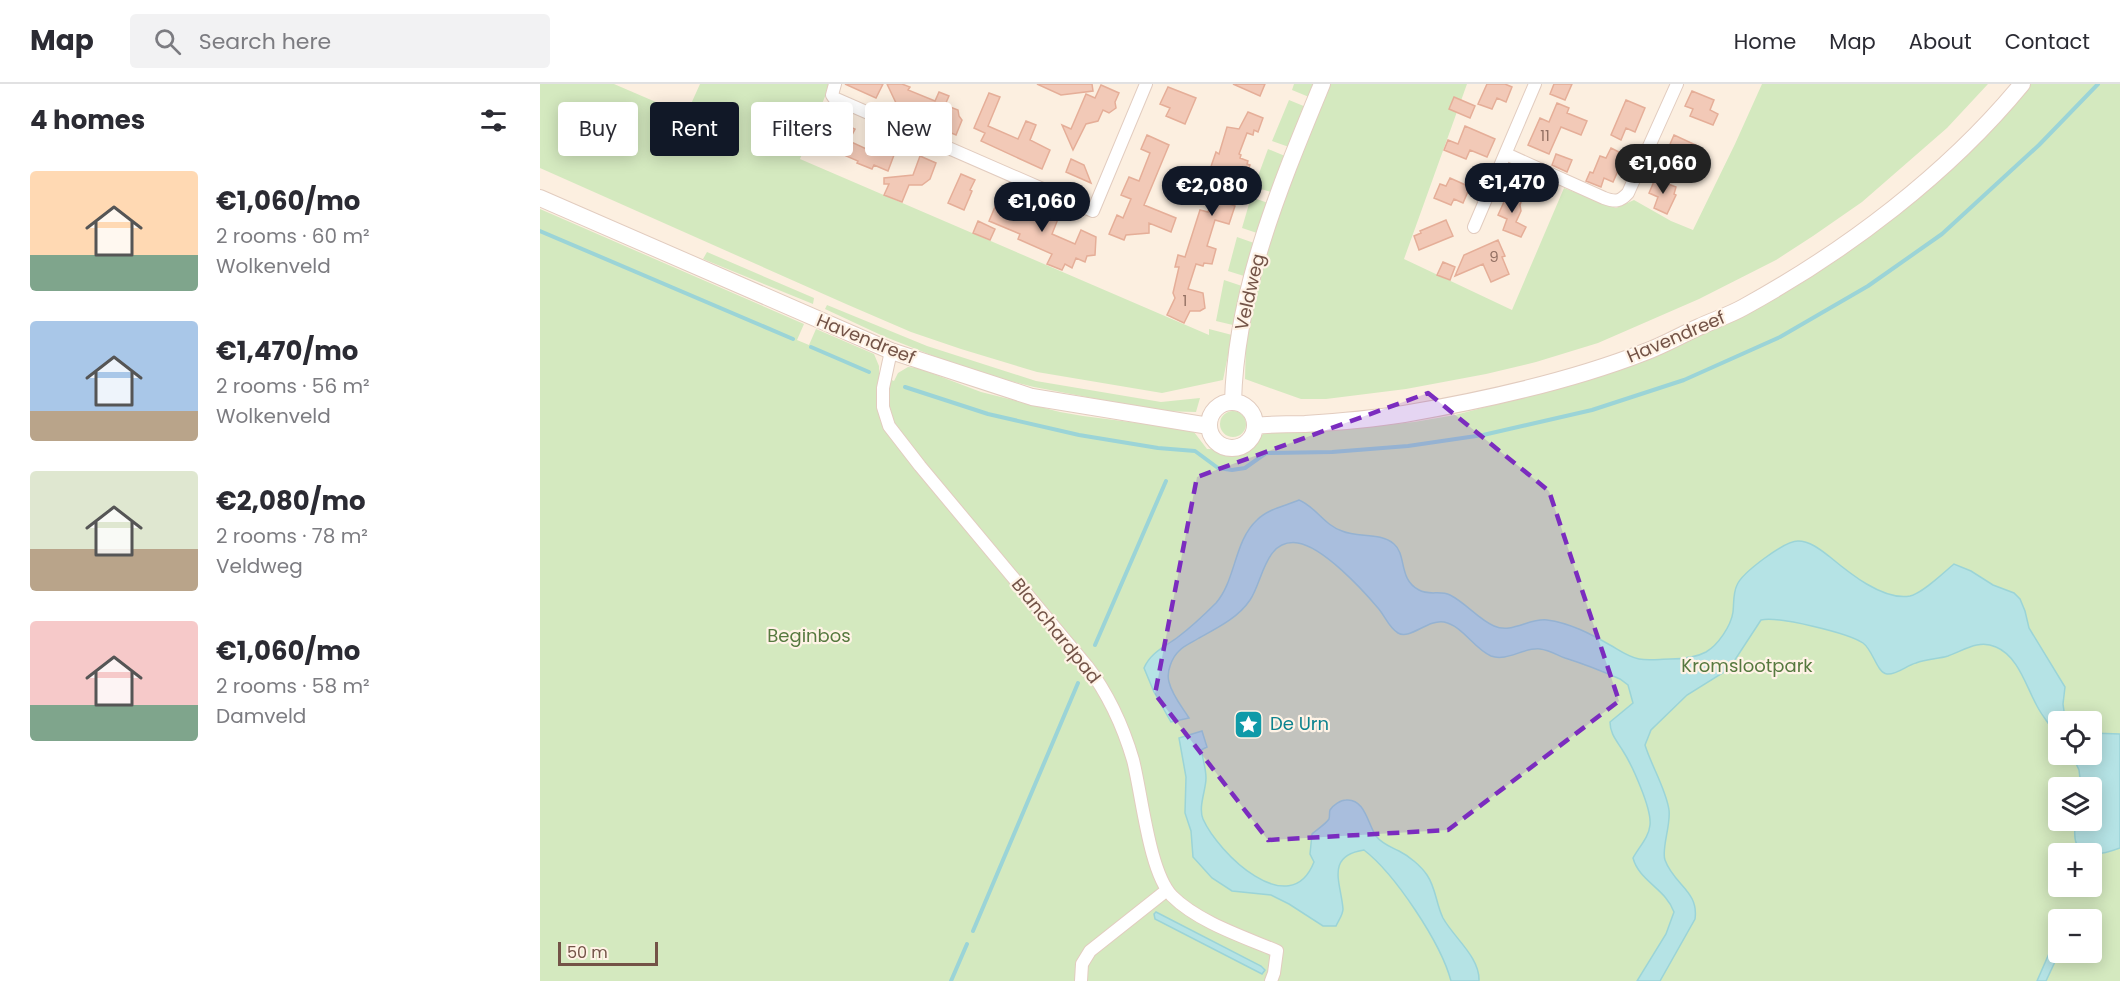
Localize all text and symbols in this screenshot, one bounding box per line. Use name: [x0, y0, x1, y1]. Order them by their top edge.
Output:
search box: [130, 14, 550, 68]
text: Map: [30, 21, 94, 60]
icon: search: [151, 25, 184, 58]
text: Search here: [199, 26, 331, 57]
text: Home: [1734, 27, 1796, 56]
text: Map: [1829, 27, 1876, 56]
text: About: [1909, 27, 1972, 56]
text: Contact: [2005, 27, 2090, 56]
text: 4 homes: [30, 102, 145, 138]
chip: Buy: [558, 102, 638, 156]
chip: Rent: [650, 102, 739, 156]
chip: Filters: [751, 102, 853, 156]
chip: New: [865, 102, 952, 156]
icon: filters: [477, 104, 510, 137]
house number: 11: [1540, 125, 1550, 146]
pin: €1,060: [1614, 144, 1712, 195]
text: €1,060: [1629, 149, 1697, 177]
pin: €1,470: [1463, 163, 1561, 214]
pin: €2,080: [1163, 166, 1261, 217]
text: €1,470: [1479, 168, 1545, 196]
text: €2,080: [1176, 171, 1248, 199]
pin: €1,060: [993, 182, 1091, 233]
text: €1,060/mo: [216, 183, 360, 219]
text: €1,060: [1008, 187, 1076, 215]
icon: home: [78, 195, 150, 267]
text: 2 rooms · 60 m²: [216, 222, 370, 250]
house number: 9: [1489, 246, 1499, 267]
street label: Veldweg: [1229, 251, 1270, 333]
text: Wolkenveld: [216, 252, 331, 280]
house number: 1: [1183, 290, 1187, 311]
street label: Havendreef: [1623, 305, 1729, 368]
street label: Havendreef: [813, 307, 919, 370]
text: €1,470/mo: [216, 333, 358, 369]
icon: home: [78, 345, 150, 417]
text: 2 rooms · 56 m²: [216, 372, 370, 400]
text: Wolkenveld: [216, 402, 331, 430]
text: €2,080/mo: [216, 483, 366, 519]
icon: home: [78, 495, 150, 567]
text: 2 rooms · 78 m²: [216, 522, 368, 550]
text: Veldweg: [216, 552, 303, 580]
street label: Blanchardpad: [1006, 573, 1107, 689]
park label: Beginbos: [767, 623, 851, 648]
text: €1,060/mo: [216, 633, 360, 669]
icon: home: [78, 645, 150, 717]
park label: Kromslootpark: [1681, 653, 1813, 678]
text: 2 rooms · 58 m²: [216, 672, 370, 700]
text: Damveld: [216, 702, 306, 730]
place icon: De Urn: [1233, 708, 1265, 740]
place label: De Urn: [1270, 711, 1329, 736]
map controls: [2048, 711, 2102, 963]
button: locate: [2048, 711, 2102, 765]
button: layers: [2048, 777, 2102, 831]
button: +: [2048, 843, 2102, 897]
button: −: [2048, 909, 2102, 963]
scale bar: [558, 939, 658, 966]
text: 50 m: [567, 941, 608, 964]

